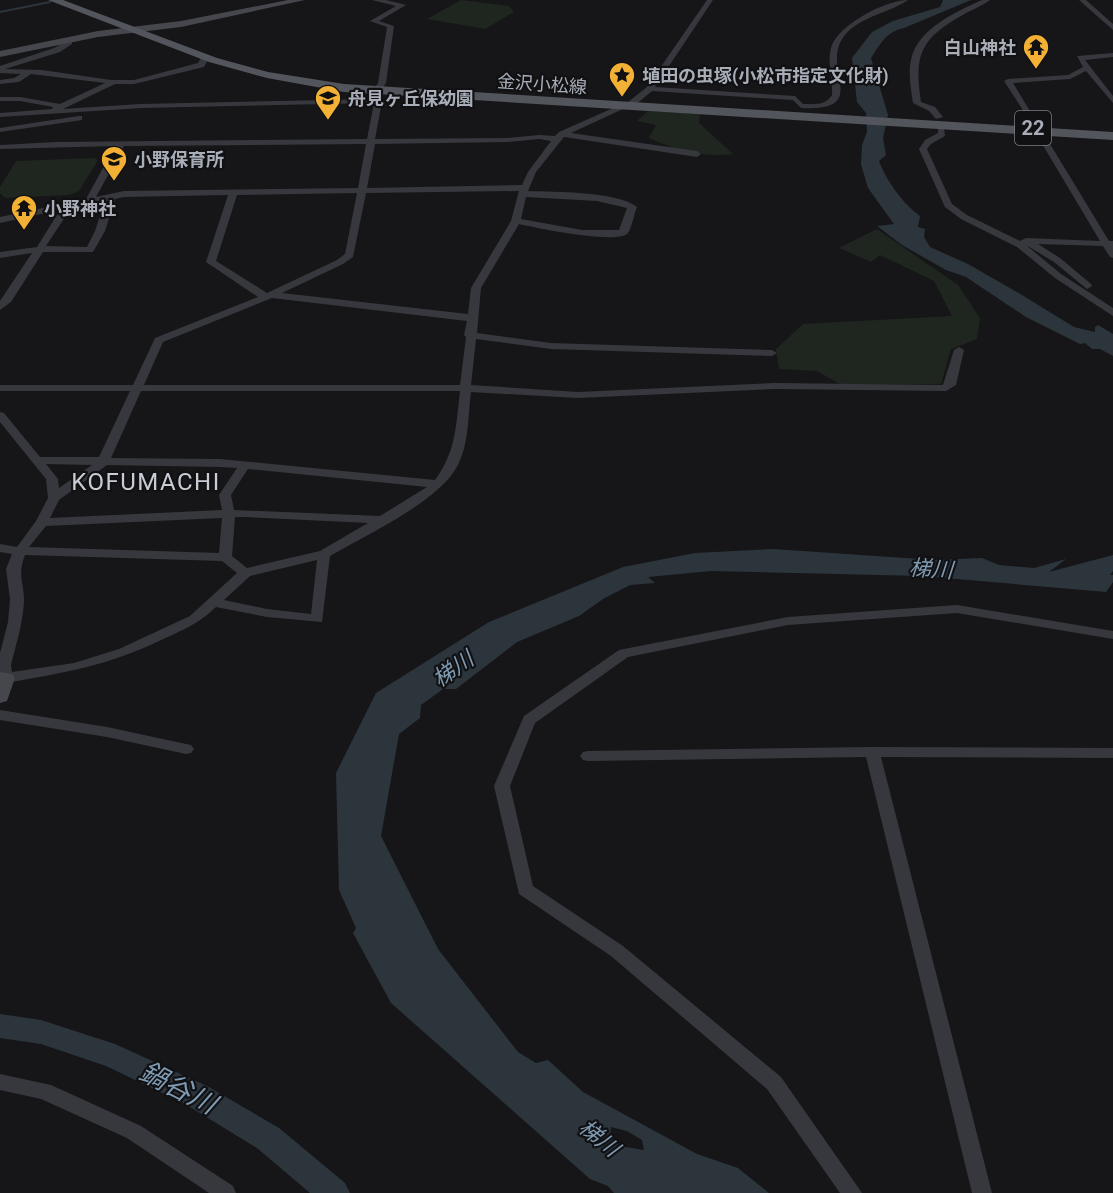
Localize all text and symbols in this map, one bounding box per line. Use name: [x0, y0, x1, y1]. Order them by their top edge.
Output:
temple icon: 白山神社: [1021, 32, 1051, 70]
place label: 白山神社: [944, 37, 1016, 58]
place icon: 埴田の虫塚(小松市指定文化財): [607, 60, 637, 98]
place label: 埴田の虫塚(小松市指定文化財): [642, 65, 889, 87]
street label: 金沢小松線: [496, 70, 588, 98]
school or university icon: 舟見ヶ丘保幼園: [313, 83, 343, 121]
place label: 舟見ヶ丘保幼園: [348, 88, 474, 109]
road number: 22: [1015, 111, 1051, 145]
school or university icon: 小野保育所: [99, 144, 129, 182]
place label: 小野保育所: [134, 149, 224, 170]
temple icon: 小野神社: [9, 193, 39, 231]
place label: 小野神社: [44, 198, 116, 219]
district label: KOFUMACHI: [71, 468, 221, 496]
water label: 梯川: [908, 555, 956, 583]
water label: 梯川: [428, 645, 480, 692]
water label: 鍋谷川: [135, 1055, 224, 1122]
water label: 梯川: [574, 1114, 626, 1163]

